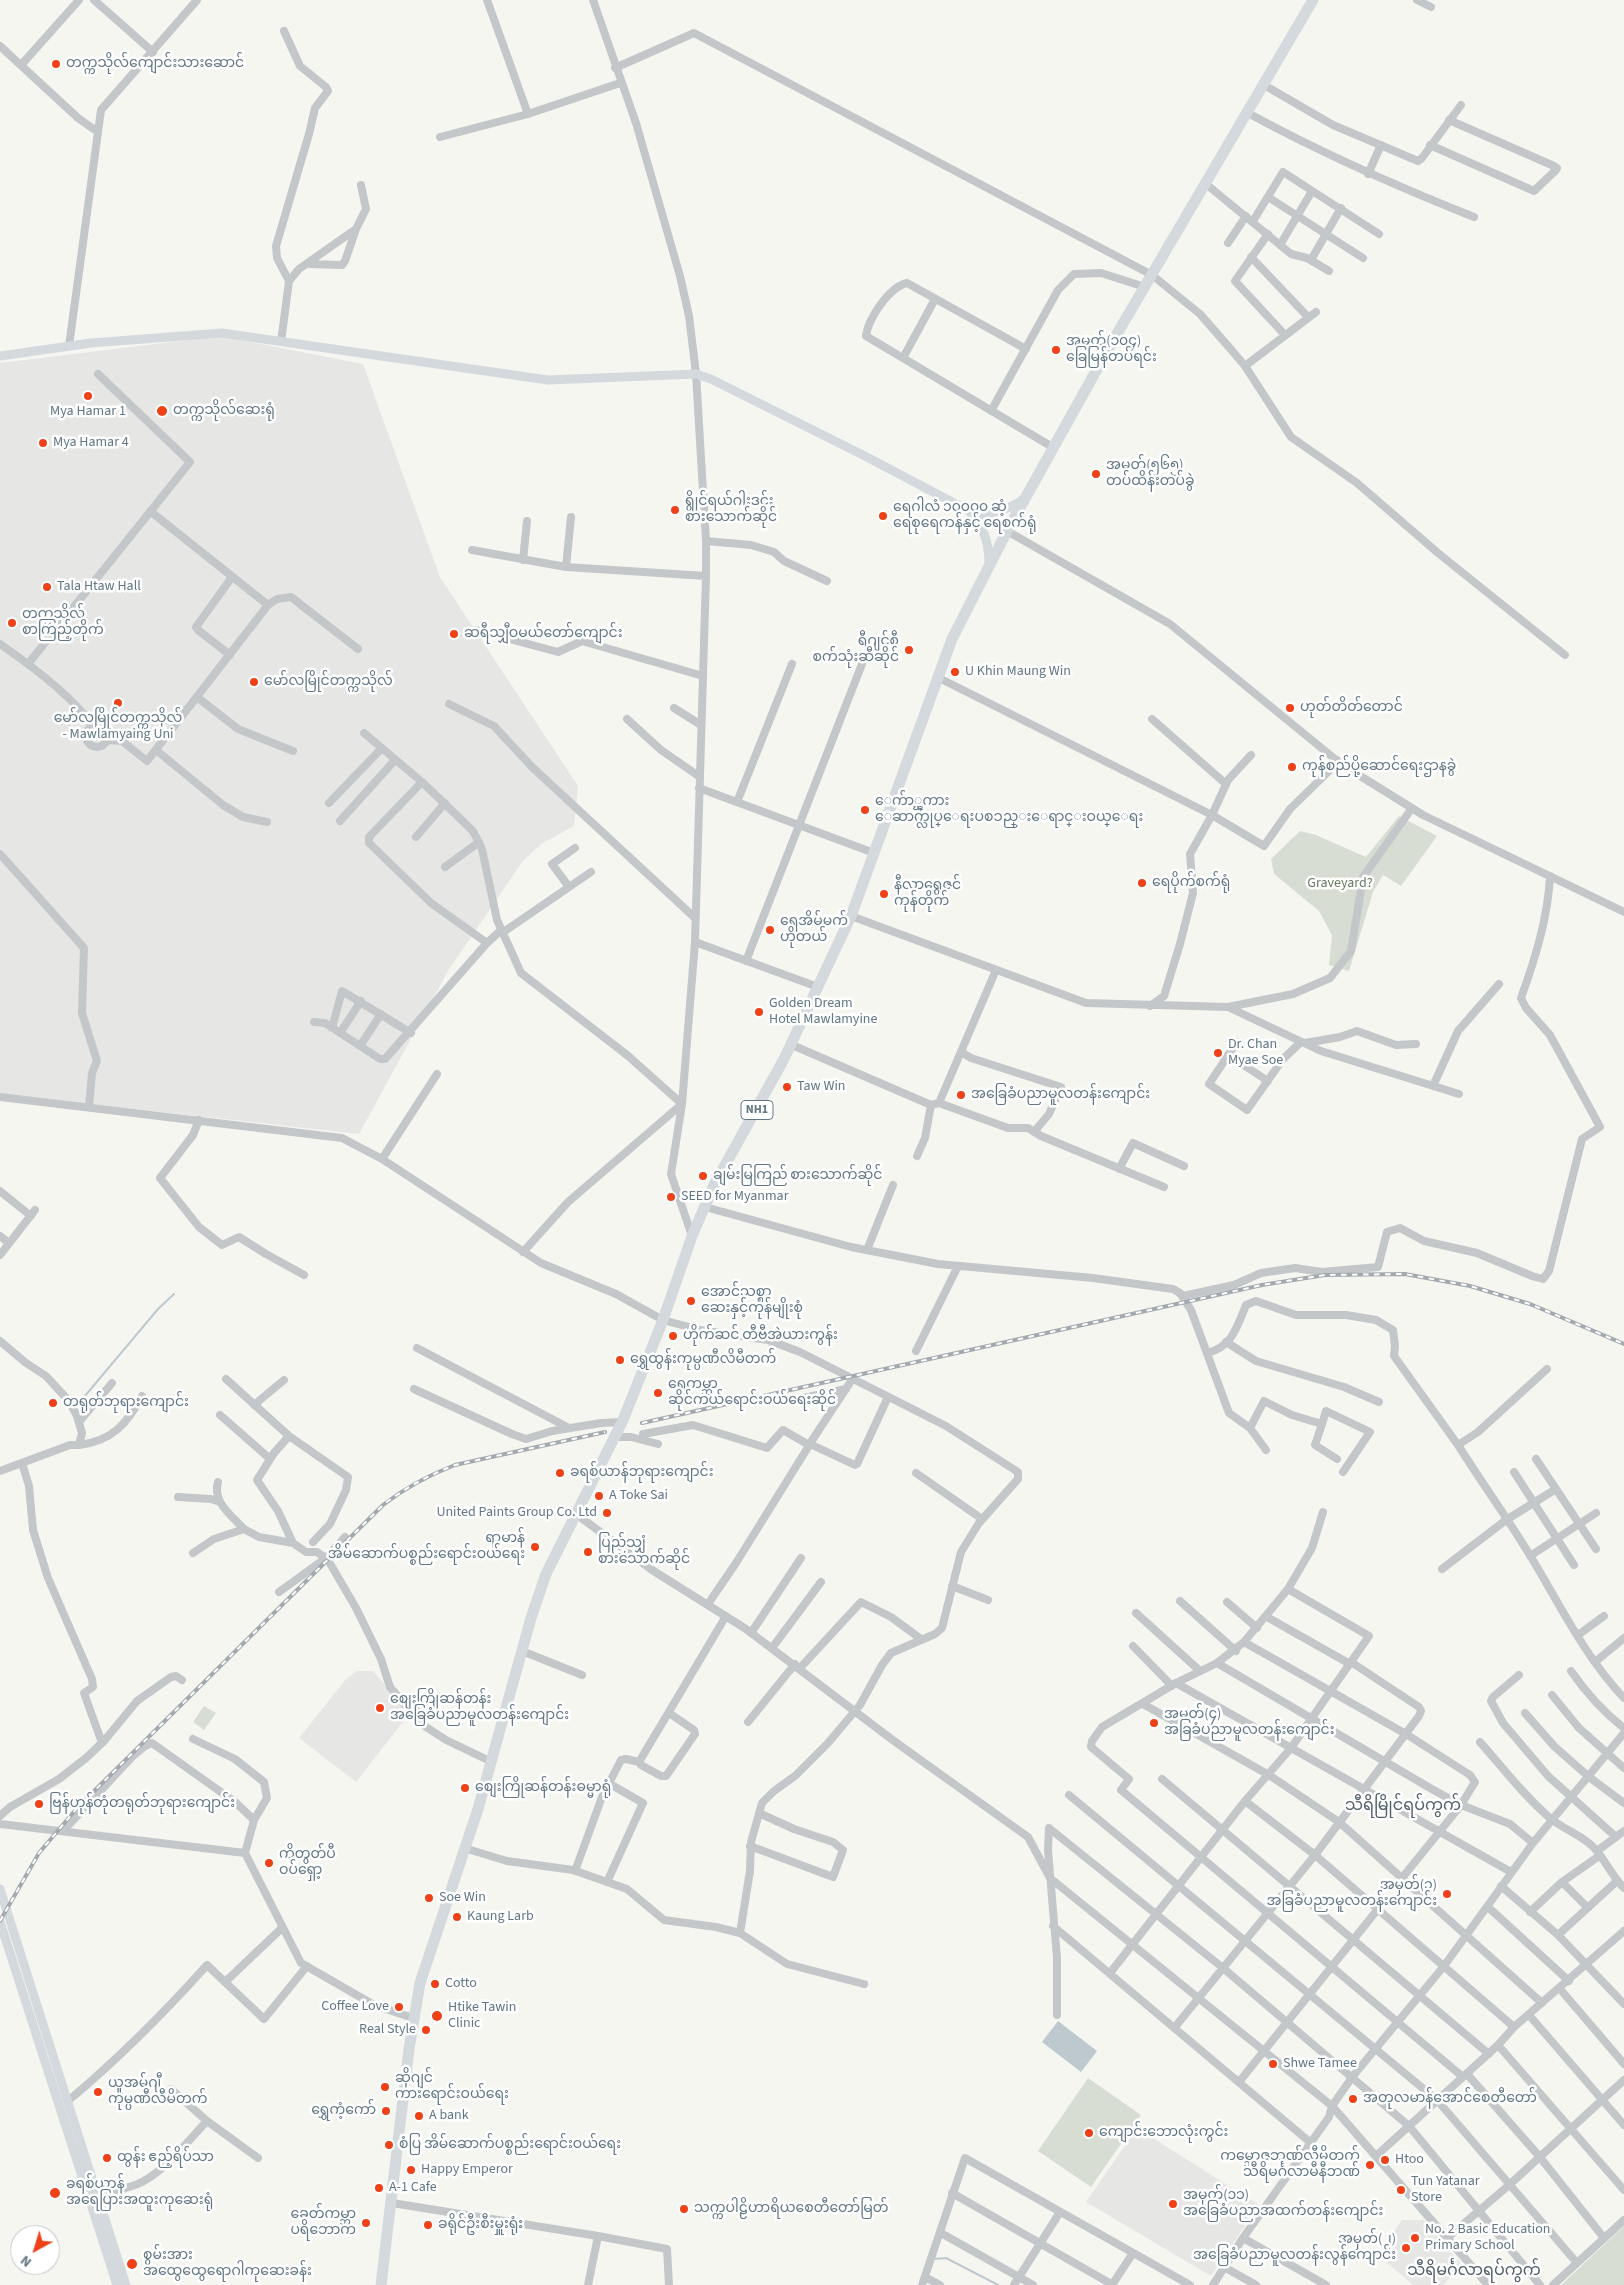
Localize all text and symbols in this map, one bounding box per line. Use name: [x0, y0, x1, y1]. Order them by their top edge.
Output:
place label: တက္ကသိုလ်ကျောင်းသားဆောင်: [66, 56, 244, 72]
marker: တက္ကသိုလ်ကျောင်းသားဆောင်: [50, 58, 62, 70]
place label: အမှတ်(၁၀၄) ခြေမြန်တပ်ရင်း: [1066, 334, 1157, 367]
marker: အမှတ်(၁၀၄) ခြေမြန်တပ်ရင်း: [1050, 344, 1062, 356]
marker: Mya Hamar 1: [82, 390, 94, 402]
place label: တက္ကသိုလ်ဆေးရုံ: [173, 403, 275, 419]
place label: Mya Hamar 1: [50, 404, 126, 420]
marker: တက္ကသိုလ်ဆေးရုံ: [155, 404, 169, 418]
place label: Mya Hamar 4: [53, 435, 129, 451]
marker: Mya Hamar 4: [37, 437, 49, 449]
place label: အမှတ်(၅၆၅) တပ်ထိန်းတပ်ခွဲ: [1106, 458, 1194, 491]
marker: အမှတ်(၅၆၅) တပ်ထိန်းတပ်ခွဲ: [1090, 468, 1102, 480]
place label: ရွိုင်ရယ်ဂါးဒင်း စားသောက်ဆိုင်: [685, 494, 777, 526]
place label: ရေဂါလံ ၁၀၀၀၀ ဆံ့ ရေစုရေကန်နှင့် ရေစက်ရုံ: [893, 500, 1036, 532]
marker: ရွိုင်ရယ်ဂါးဒင်း စားသောက်ဆိုင်: [669, 504, 681, 516]
marker: ရေဂါလံ ၁၀၀၀၀ ဆံ့ ရေစုရေကန်နှင့် ရေစက်ရုံ: [877, 510, 889, 522]
place label: Tala Htaw Hall: [57, 579, 141, 595]
marker: Tala Htaw Hall: [41, 581, 53, 593]
place label: တက္ကသိုလ် စာကြည့်တိုက်: [22, 607, 104, 640]
marker: တက္ကသိုလ် စာကြည့်တိုက်: [6, 617, 18, 629]
place label: ဆရီသျှီဝမယ်တော်ကျောင်း: [464, 626, 623, 642]
marker: ဆရီသျှီဝမယ်တော်ကျောင်း: [448, 628, 460, 640]
place label: ရီဂျင်စီ စက်သုံးဆီဆိုင်: [813, 634, 899, 666]
marker: ရီဂျင်စီ စက်သုံးဆီဆိုင်: [903, 644, 915, 656]
place label: U Khin Maung Win: [965, 664, 1071, 680]
marker: U Khin Maung Win: [949, 666, 961, 678]
place label: မော်လမြိုင်တက္ကသိုလ်: [264, 674, 393, 690]
marker: မော်လမြိုင်တက္ကသိုလ်: [248, 676, 260, 688]
marker: မော်လမြိုင်တက္ကသိုလ် - Mawlamyaing Uni: [112, 697, 124, 709]
place label: ဟုတ်တိတ်တောင်: [1300, 700, 1403, 716]
marker: ဟုတ်တိတ်တောင်: [1284, 702, 1296, 714]
place label: မော်လမြိုင်တက္ကသိုလ် - Mawlamyaing Uni: [54, 711, 182, 744]
place label: ကုန်စည်ပို့ဆောင်ရေးဌာနခွဲ: [1302, 759, 1456, 775]
marker: ကုန်စည်ပို့ဆောင်ရေးဌာနခွဲ: [1286, 761, 1298, 773]
place label: ေက်ာ္ၾကား ေဆာက္လုပ္ေရးပစၥည္းေရာင္းဝယ္ေရး: [875, 794, 1143, 826]
marker: ေက်ာ္ၾကား ေဆာက္လုပ္ေရးပစၥည္းေရာင္းဝယ္ေရး: [859, 804, 871, 816]
place label: ရေပိုက်စက်ရုံ: [1152, 875, 1230, 891]
park label: Graveyard?: [1307, 876, 1373, 892]
marker: ရေပိုက်စက်ရုံ: [1136, 877, 1148, 889]
place label: နီလာရွှေဇင် ကုန်တိုက်: [894, 878, 961, 910]
marker: နီလာရွှေဇင် ကုန်တိုက်: [878, 888, 890, 900]
place label: ရွှေအိမ်မက် ဟိုတယ်: [780, 914, 848, 946]
marker: ရွှေအိမ်မက် ဟိုတယ်: [764, 924, 776, 936]
place label: Golden Dream Hotel Mawlamyine: [769, 996, 877, 1028]
marker: Golden Dream Hotel Mawlamyine: [753, 1006, 765, 1018]
place label: Dr. Chan Myae Soe: [1228, 1037, 1283, 1070]
marker: Dr. Chan Myae Soe: [1212, 1047, 1224, 1059]
place label: Taw Win: [797, 1079, 846, 1095]
marker: Taw Win: [781, 1081, 793, 1093]
place label: အခြေခံပညာမူလတန်းကျောင်း: [971, 1087, 1150, 1103]
marker: အခြေခံပညာမူလတန်းကျောင်း: [955, 1089, 967, 1101]
road number: NH1: [741, 1100, 773, 1120]
place label: ချမ်းမြကြည် စားသောက်ဆိုင်: [713, 1168, 882, 1184]
marker: ချမ်းမြကြည် စားသောက်ဆိုင်: [697, 1170, 709, 1182]
place label: SEED for Myanmar: [681, 1189, 789, 1205]
marker: SEED for Myanmar: [665, 1191, 677, 1203]
place label: အောင်သစ္စာ ဆေးနှင့်ကုန်မျိုးစုံ: [701, 1285, 803, 1318]
marker: အောင်သစ္စာ ဆေးနှင့်ကုန်မျိုးစုံ: [685, 1295, 697, 1307]
place label: ဟိုက်ဆင် တီဗီအဲယားကွန်း: [683, 1328, 838, 1344]
marker: ဟိုက်ဆင် တီဗီအဲယားကွန်း: [667, 1330, 679, 1342]
place label: ရွှေထွန်းကုမ္ပဏီလိမီတက်: [630, 1352, 776, 1368]
marker: ရွှေထွန်းကုမ္ပဏီလိမီတက်: [614, 1354, 626, 1366]
place label: ရွှေကမ္ဘာ ဆိုင်ကယ်ရောင်းဝယ်ရေးဆိုင်: [668, 1377, 836, 1410]
marker: ရွှေကမ္ဘာ ဆိုင်ကယ်ရောင်းဝယ်ရေးဆိုင်: [652, 1387, 664, 1399]
place label: တရုတ်ဘုရားကျောင်း: [63, 1395, 189, 1411]
marker: တရုတ်ဘုရားကျောင်း: [47, 1397, 59, 1409]
place label: ခရစ်ယာန်ဘုရားကျောင်း: [570, 1465, 714, 1481]
marker: ခရစ်ယာန်ဘုရားကျောင်း: [554, 1467, 566, 1479]
place label: A Toke Sai: [609, 1488, 668, 1504]
marker: A Toke Sai: [593, 1490, 605, 1502]
place label: United Paints Group Co. Ltd: [436, 1505, 597, 1521]
marker: United Paints Group Co. Ltd: [601, 1507, 613, 1519]
place label: ရာမာန် အိမ်ဆောက်ပစ္စည်းရောင်းဝယ်ရေး: [328, 1531, 525, 1564]
place label: ပြည်သျှံ စားသောက်ဆိုင်: [598, 1536, 690, 1568]
marker: ရာမာန် အိမ်ဆောက်ပစ္စည်းရောင်းဝယ်ရေး: [529, 1541, 541, 1553]
marker: ပြည်သျှံ စားသောက်ဆိုင်: [582, 1546, 594, 1558]
place label: စျေးကြိုဆန်တန်း အခြေခံပညာမူလတန်းကျောင်း: [390, 1692, 569, 1724]
marker: စျေးကြိုဆန်တန်း အခြေခံပညာမူလတန်းကျောင်း: [374, 1702, 386, 1714]
place label: အမှတ်(၄) အခြခံပညာမူလတန်းကျောင်း: [1164, 1707, 1335, 1740]
marker: အမှတ်(၄) အခြခံပညာမူလတန်းကျောင်း: [1148, 1717, 1160, 1729]
place label: စျေးကြိုဆန်တန်းဓမ္မာရုံ: [475, 1780, 611, 1796]
marker: စျေးကြိုဆန်တန်းဓမ္မာရုံ: [459, 1782, 471, 1794]
place label: ဗြန်ဟုန်တုံတရုတ်ဘုရားကျောင်း: [49, 1796, 235, 1812]
district label: သီရိမြိုင်ရပ်ကွက်: [1345, 1796, 1461, 1816]
marker: ဗြန်ဟုန်တုံတရုတ်ဘုရားကျောင်း: [33, 1798, 45, 1810]
place label: ကိုတွတ်ပီ ဝပ်ရှော့: [279, 1847, 336, 1880]
marker: ကိုတွတ်ပီ ဝပ်ရှော့: [263, 1857, 275, 1869]
place label: အမှတ်(၁) အခြခံပညာမူလတန်းကျောင်း: [1266, 1878, 1437, 1910]
marker: အမှတ်(၁) အခြခံပညာမူလတန်းကျောင်း: [1441, 1888, 1453, 1900]
place label: Soe Win: [439, 1890, 486, 1906]
marker: Soe Win: [423, 1892, 435, 1904]
place label: Kaung Larb: [467, 1909, 534, 1925]
marker: Kaung Larb: [451, 1911, 463, 1923]
place label: Cotto: [445, 1976, 477, 1992]
marker: Cotto: [429, 1978, 441, 1990]
place label: Coffee Love: [321, 1999, 389, 2015]
place label: Htike Tawin Clinic: [448, 2000, 516, 2032]
marker: Coffee Love: [393, 2001, 405, 2013]
marker: Htike Tawin Clinic: [430, 2009, 444, 2023]
place label: Real Style: [359, 2022, 416, 2038]
marker: Real Style: [420, 2024, 432, 2036]
place label: Shwe Tamee: [1283, 2056, 1357, 2072]
marker: Shwe Tamee: [1267, 2058, 1279, 2070]
place label: ဆိုဂျင် ကားရောင်းဝယ်ရေး: [395, 2071, 509, 2104]
place label: ယူအမ်ဂျီ ကုမ္ပဏီလီမိတက်: [108, 2076, 207, 2108]
marker: ဆိုဂျင် ကားရောင်းဝယ်ရေး: [379, 2081, 391, 2093]
marker: ယူအမ်ဂျီ ကုမ္ပဏီလီမိတက်: [92, 2086, 104, 2098]
place label: အတုလမာန်အောင်စေတီတော်: [1363, 2091, 1537, 2107]
marker: အတုလမာန်အောင်စေတီတော်: [1347, 2093, 1359, 2105]
place label: ရွှေကံ့ကော်: [311, 2103, 376, 2119]
marker: ရွှေကံ့ကော်: [380, 2105, 392, 2117]
place label: A bank: [429, 2108, 469, 2124]
marker: A bank: [413, 2110, 425, 2122]
place label: ကျောင်းဘောလုံးကွင်း: [1099, 2125, 1228, 2141]
marker: ကျောင်းဘောလုံးကွင်း: [1083, 2127, 1095, 2139]
place label: စံပြ အိမ်ဆောက်ပစ္စည်းရောင်းဝယ်ရေး: [399, 2137, 621, 2153]
marker: စံပြ အိမ်ဆောက်ပစ္စည်းရောင်းဝယ်ရေး: [383, 2139, 395, 2151]
place label: ကမ္ဘောဇဘဏ်လီမိတက် သီရိမင်္ဂလာမီနီဘဏ်: [1220, 2149, 1360, 2182]
place label: ထွန်း ဧည့်ရိပ်သာ: [117, 2150, 214, 2166]
marker: ထွန်း ဧည့်ရိပ်သာ: [101, 2152, 113, 2164]
place label: Htoo: [1395, 2152, 1424, 2168]
marker: Htoo: [1379, 2154, 1391, 2166]
marker: ကမ္ဘောဇဘဏ်လီမိတက် သီရိမင်္ဂလာမီနီဘဏ်: [1364, 2159, 1376, 2171]
place label: Happy Emperor: [421, 2162, 513, 2178]
marker: Happy Emperor: [405, 2164, 417, 2176]
place label: Tun Yatanar Store: [1411, 2174, 1480, 2206]
place label: ခရစ်ယာန် အရေပြားအထူးကုဆေးရုံ: [66, 2177, 213, 2210]
place label: A-1 Cafe: [389, 2180, 437, 2196]
marker: A-1 Cafe: [373, 2182, 385, 2194]
marker: Tun Yatanar Store: [1395, 2184, 1407, 2196]
marker: ခရစ်ယာန် အရေပြားအထူးကုဆေးရုံ: [48, 2186, 62, 2200]
place label: အမှတ်(၁၁) အခြေခံပညာအထက်တန်းကျောင်း: [1183, 2188, 1383, 2220]
marker: အမှတ်(၁၁) အခြေခံပညာအထက်တန်းကျောင်း: [1167, 2198, 1179, 2210]
place label: သက္ကပါဠိဟာရိယစေတီတော်မြတ်: [694, 2201, 889, 2217]
marker: သက္ကပါဠိဟာရိယစေတီတော်မြတ်: [678, 2203, 690, 2215]
place label: ခေတ်ကမ္ဘာ ပရိဘောက: [290, 2207, 356, 2240]
marker: ခေတ်ကမ္ဘာ ပရိဘောက: [360, 2217, 372, 2229]
place label: ခရိုင်ဦးစီးမှူးရုံး: [438, 2217, 523, 2233]
marker: ခရိုင်ဦးစီးမှူးရုံး: [422, 2219, 434, 2231]
place label: No. 2 Basic Education Primary School: [1425, 2222, 1550, 2254]
north arrow: [10, 2225, 60, 2275]
place label: အမှတ်(၂) အခြေခံပညာမူလတန်းလွန်ကျောင်း: [1193, 2232, 1396, 2264]
marker: No. 2 Basic Education Primary School: [1409, 2232, 1421, 2244]
marker: အမှတ်(၂) အခြေခံပညာမူလတန်းလွန်ကျောင်း: [1400, 2242, 1412, 2254]
place label: စွမ်းအား အထွေထွေရောဂါကုဆေးခန်း: [143, 2248, 312, 2280]
text: N: [16, 2250, 36, 2272]
marker: စွမ်းအား အထွေထွေရောဂါကုဆေးခန်း: [125, 2257, 139, 2271]
district label: သီရိမင်္ဂလာရပ်ကွက်: [1407, 2261, 1541, 2281]

